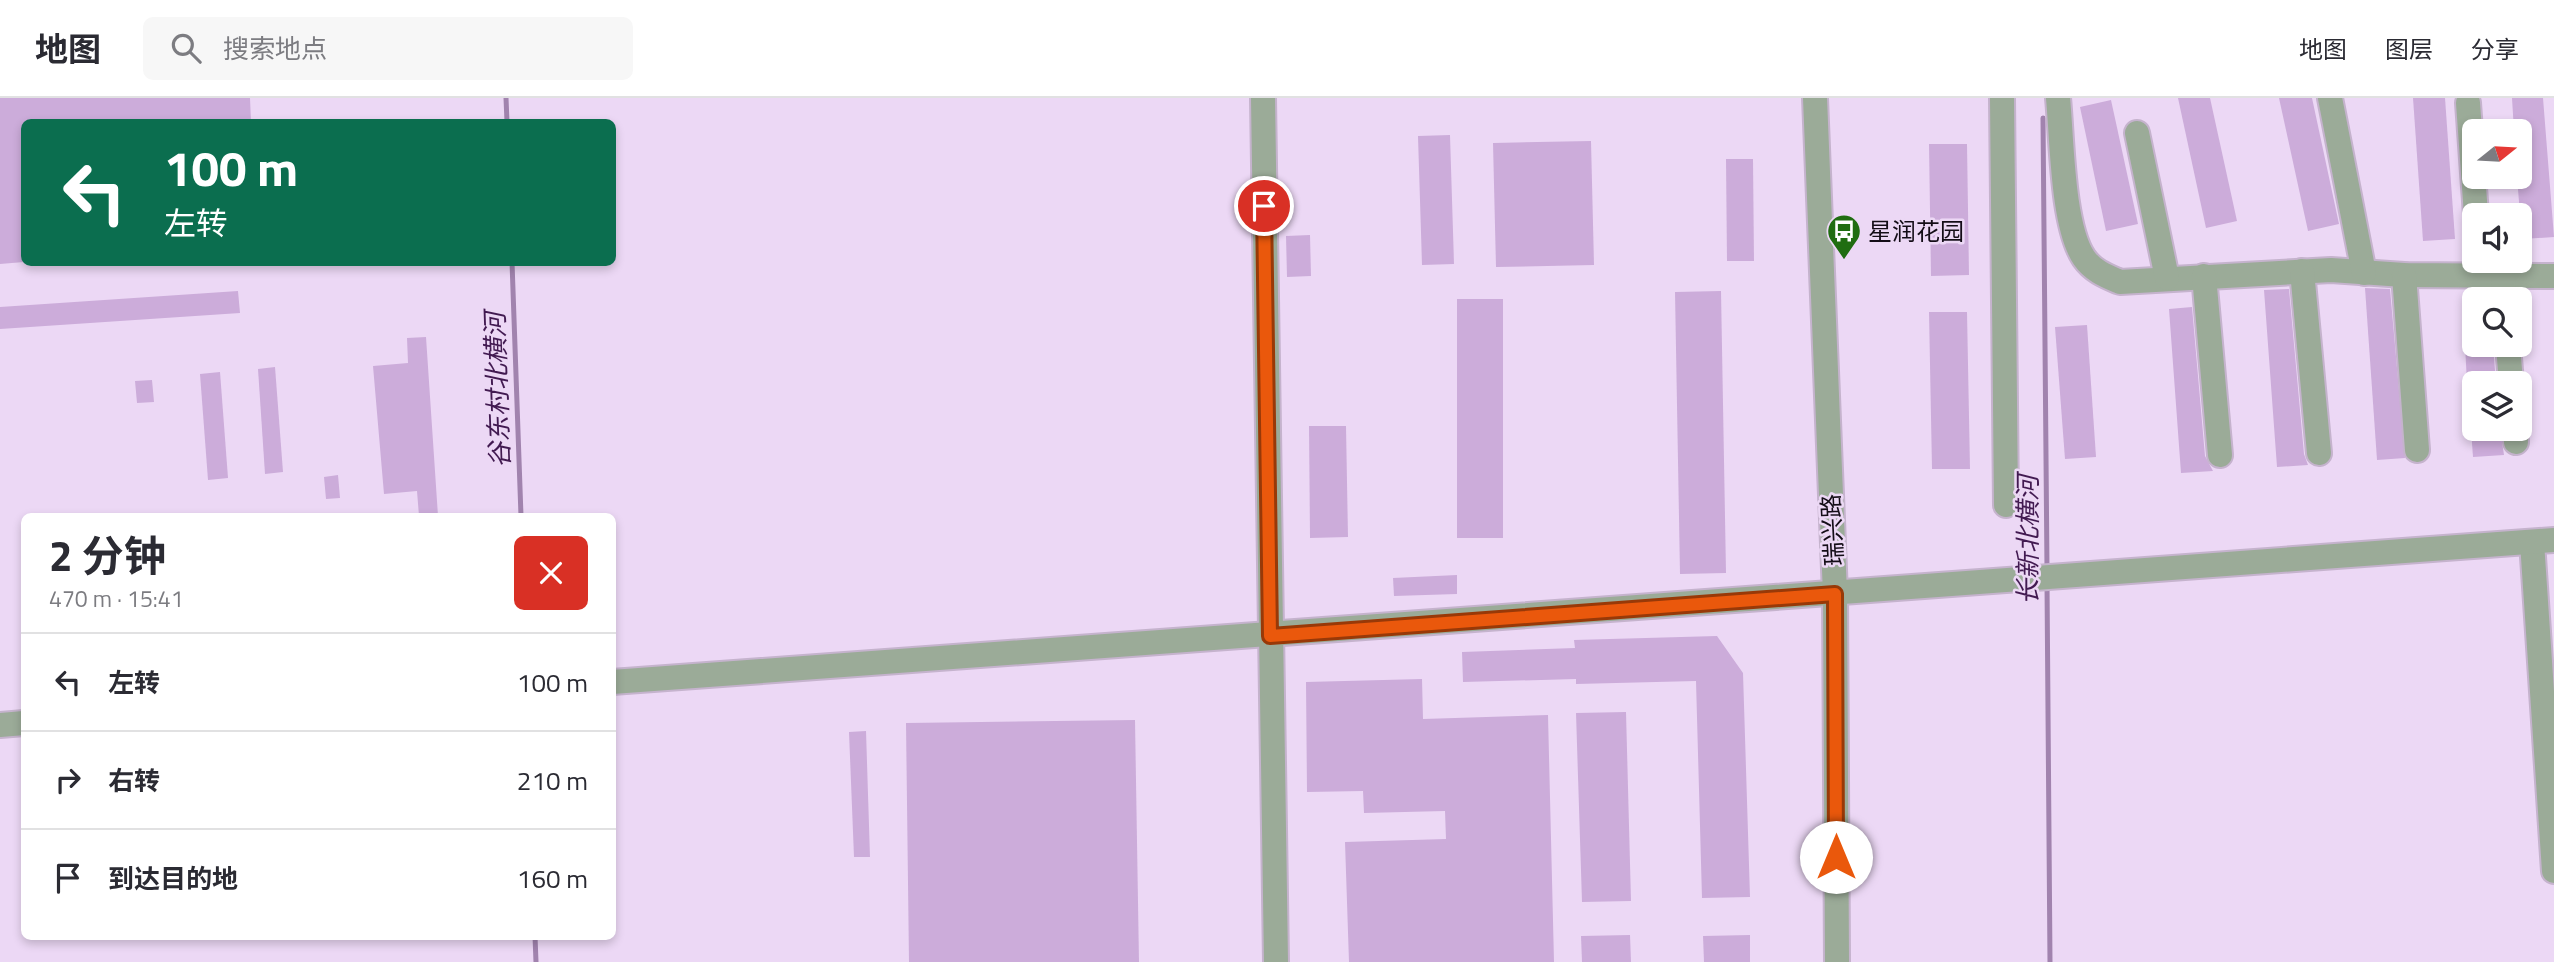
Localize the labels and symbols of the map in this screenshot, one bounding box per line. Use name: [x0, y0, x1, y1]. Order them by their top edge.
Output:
north arrow: [2462, 119, 2532, 189]
pin: [1234, 176, 1294, 236]
bus stop icon: 星润花园: [1825, 212, 1863, 261]
place label: 星润花园: [1868, 213, 1964, 249]
water label: 谷东村北横河: [475, 306, 519, 469]
water label: 长新北横河: [2008, 470, 2047, 605]
street label: 瑞兴路: [1812, 493, 1852, 567]
position arrow: [1799, 820, 1873, 894]

